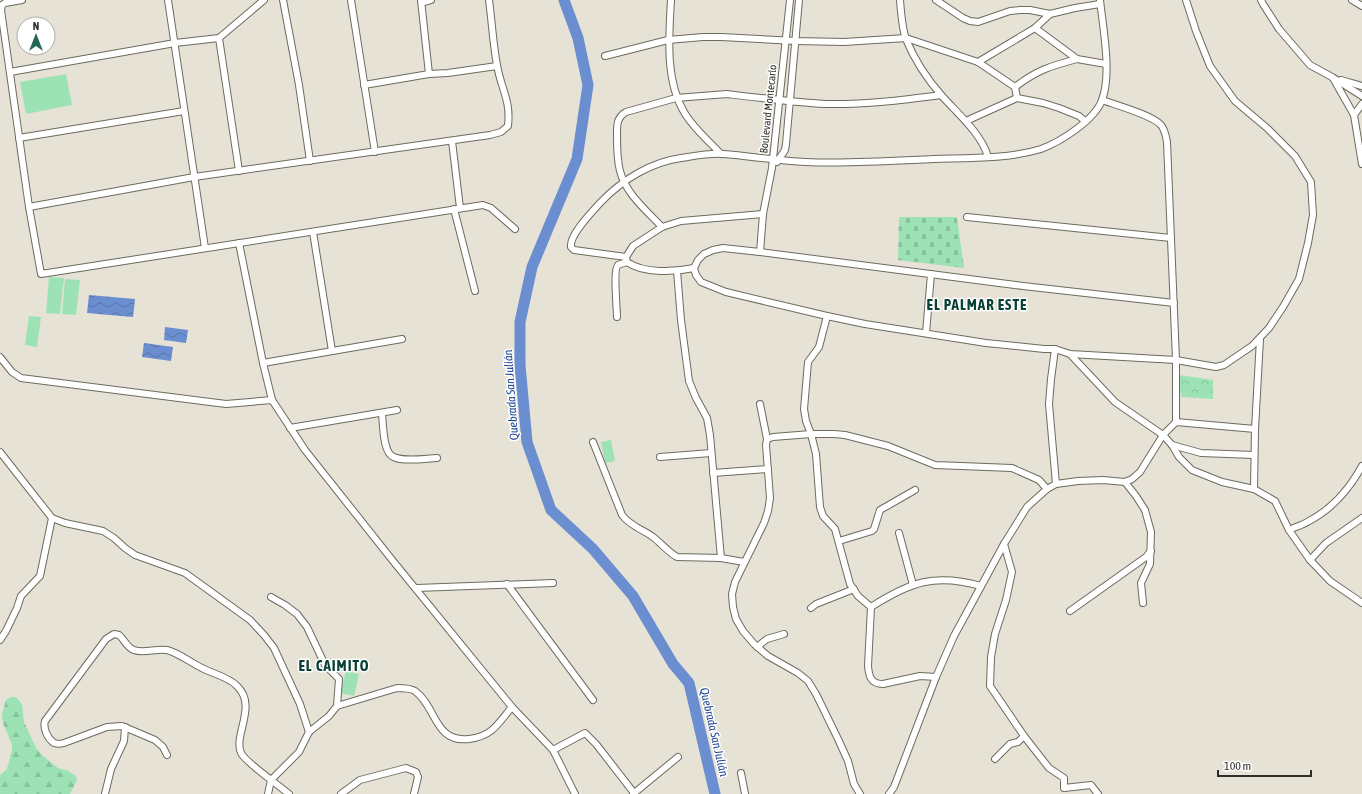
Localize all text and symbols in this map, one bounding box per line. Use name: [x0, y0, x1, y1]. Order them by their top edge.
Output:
north arrow: [16, 16, 56, 56]
text: N: [33, 20, 39, 32]
street label: Boulevard Montecarlo: [757, 64, 779, 154]
district label: EL PALMAR ESTE: [927, 296, 1027, 313]
water label: Quebrada San Julián: [501, 349, 521, 441]
district label: EL CAIMITO: [298, 657, 370, 674]
water label: Quebrada San Julián: [697, 686, 731, 778]
scale bar: [1218, 752, 1311, 778]
text: 100 m: [1224, 759, 1251, 773]

